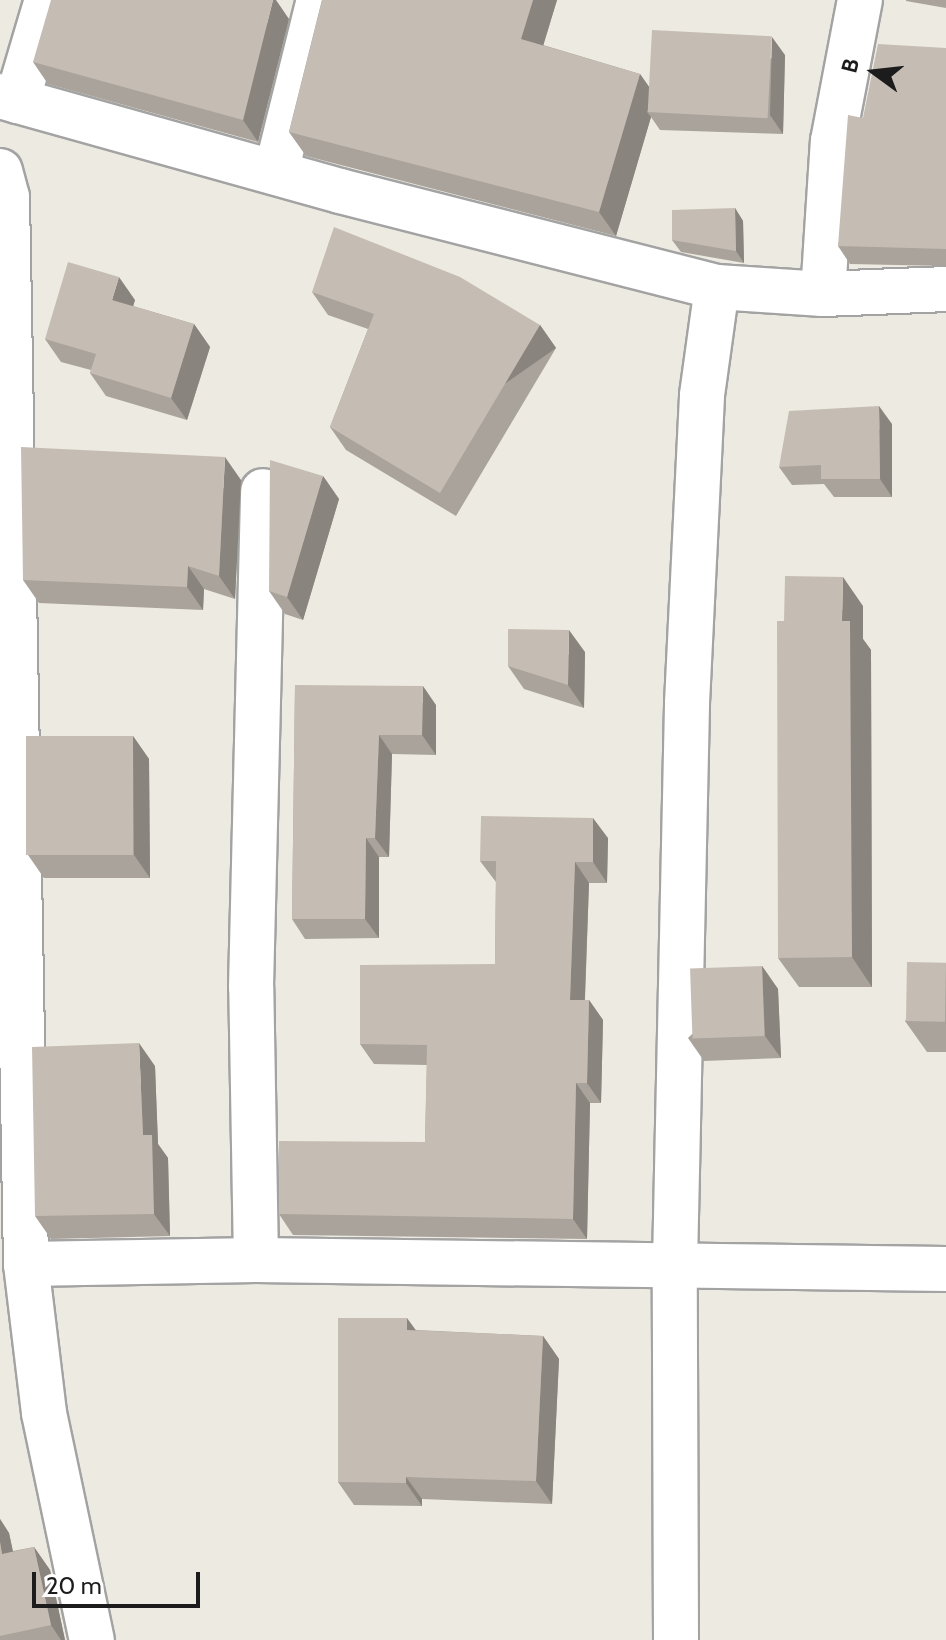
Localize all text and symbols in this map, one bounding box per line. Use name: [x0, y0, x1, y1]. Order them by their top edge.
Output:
north arrow: [834, 32, 914, 112]
text: B: [836, 56, 865, 76]
scale bar: [36, 1556, 204, 1606]
text: 20 m: [46, 1571, 102, 1600]

